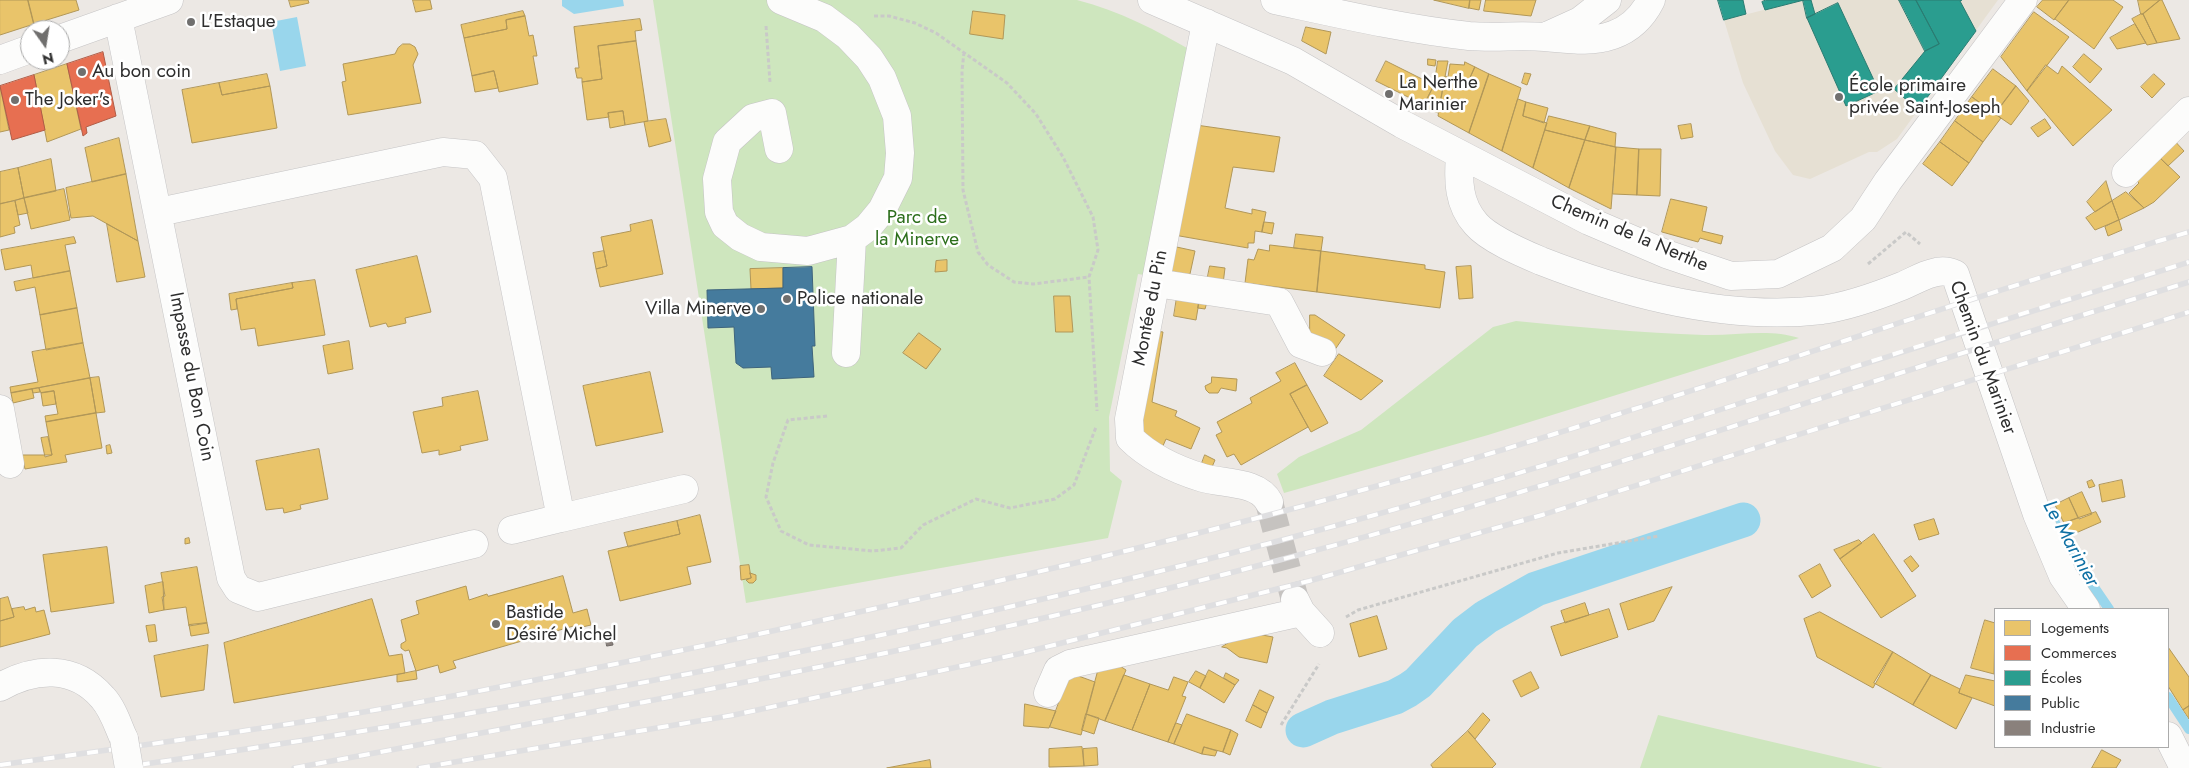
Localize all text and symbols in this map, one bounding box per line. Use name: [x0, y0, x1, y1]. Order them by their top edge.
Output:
place label: L'Estaque: [201, 11, 276, 33]
marker: L'Estaque: [185, 16, 197, 28]
north arrow: [20, 20, 70, 70]
text: N: [40, 48, 56, 70]
place label: Au bon coin: [92, 61, 191, 83]
marker: Au bon coin: [76, 66, 88, 78]
place label: La Nerthe Marinier: [1399, 72, 1478, 116]
place label: École primaire privée Saint-Joseph: [1849, 75, 2001, 119]
marker: La Nerthe Marinier: [1383, 88, 1395, 100]
place label: The Joker's: [25, 89, 110, 111]
marker: École primaire privée Saint-Joseph: [1833, 91, 1845, 103]
marker: The Joker's: [9, 94, 21, 106]
street label: Chemin de la Nerthe: [1547, 190, 1711, 278]
park label: Parc de la Minerve: [875, 207, 959, 251]
street label: Montée du Pin: [1129, 248, 1173, 368]
street label: Chemin du Marinier: [1944, 278, 2020, 438]
place label: Police nationale: [797, 288, 923, 310]
street label: Impasse du Bon Coin: [163, 291, 219, 463]
marker: Police nationale: [781, 293, 793, 305]
place label: Villa Minerve: [645, 298, 751, 320]
marker: Villa Minerve: [755, 303, 767, 315]
water label: Le Marinier: [2036, 497, 2104, 591]
place label: Bastide Désiré Michel: [506, 602, 617, 646]
legend: [1994, 608, 2169, 748]
text: Logements: [2041, 617, 2109, 639]
marker: Bastide Désiré Michel: [490, 618, 502, 630]
text: Commerces: [2041, 642, 2116, 664]
text: Écoles: [2041, 667, 2082, 689]
text: Public: [2041, 692, 2080, 714]
text: Industrie: [2041, 717, 2095, 739]

